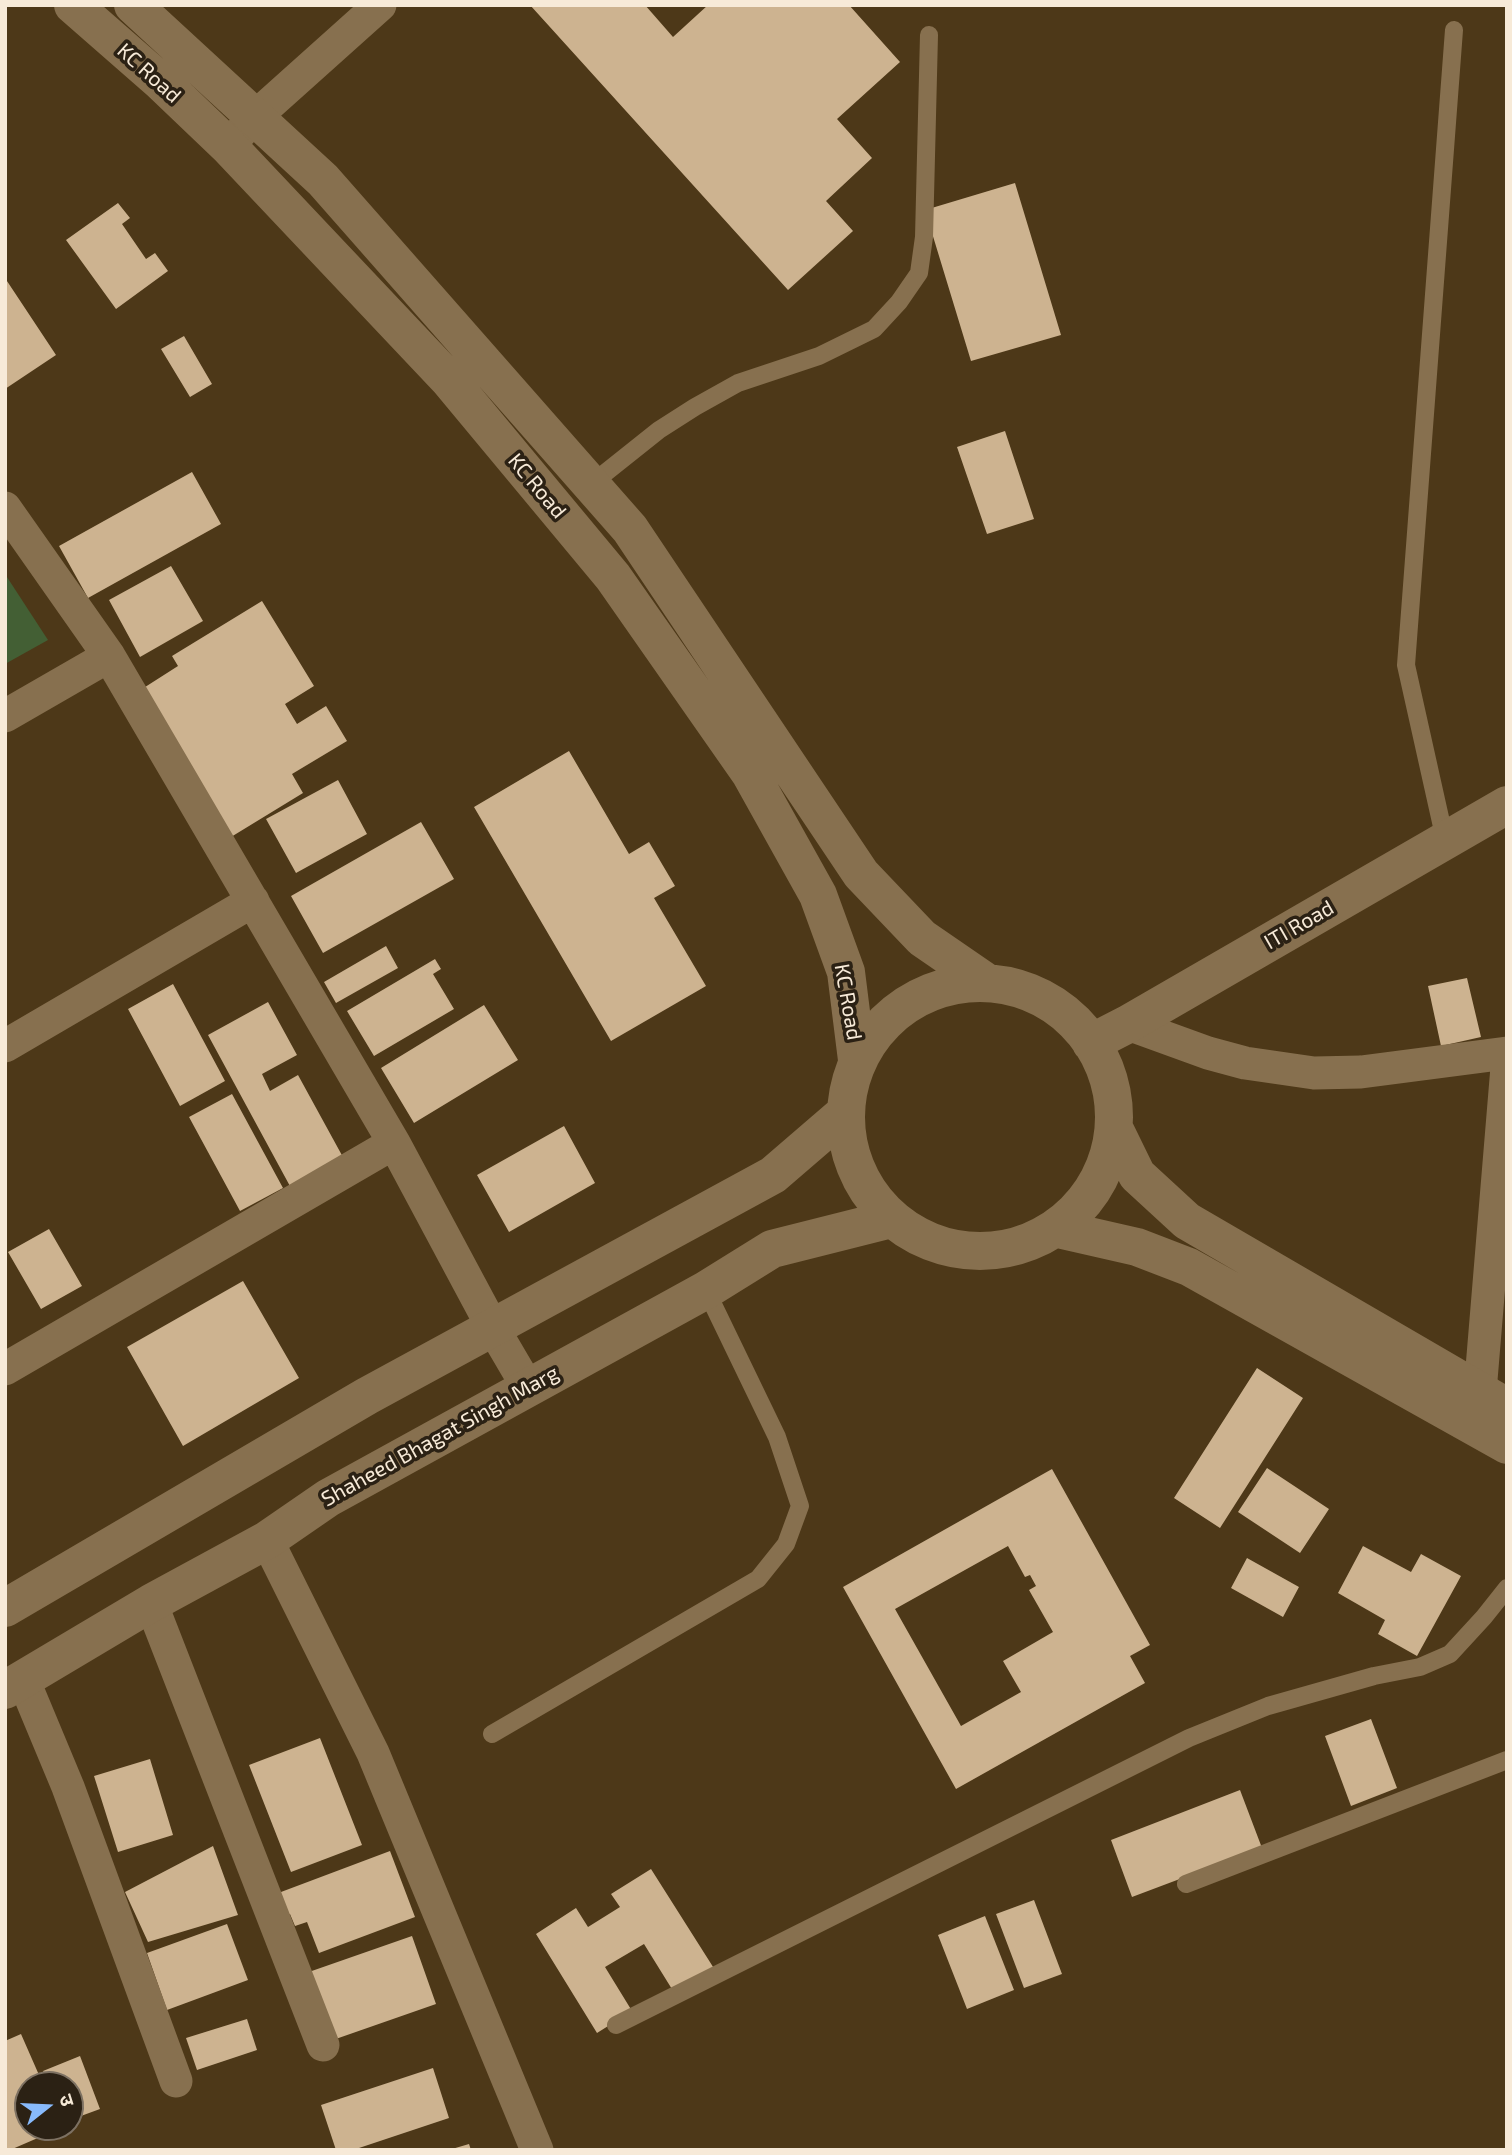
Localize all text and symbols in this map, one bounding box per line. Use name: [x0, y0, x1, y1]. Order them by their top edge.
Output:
street label: KC Road: [112, 38, 186, 108]
street label: KC Road: [503, 448, 571, 524]
street label: ITI Road: [1260, 895, 1338, 955]
street label: KC Road: [829, 962, 867, 1042]
street label: Shaheed Bhagat Singh Marg: [317, 1360, 563, 1512]
north arrow: [14, 2071, 84, 2141]
text: उ: [55, 2091, 80, 2109]

